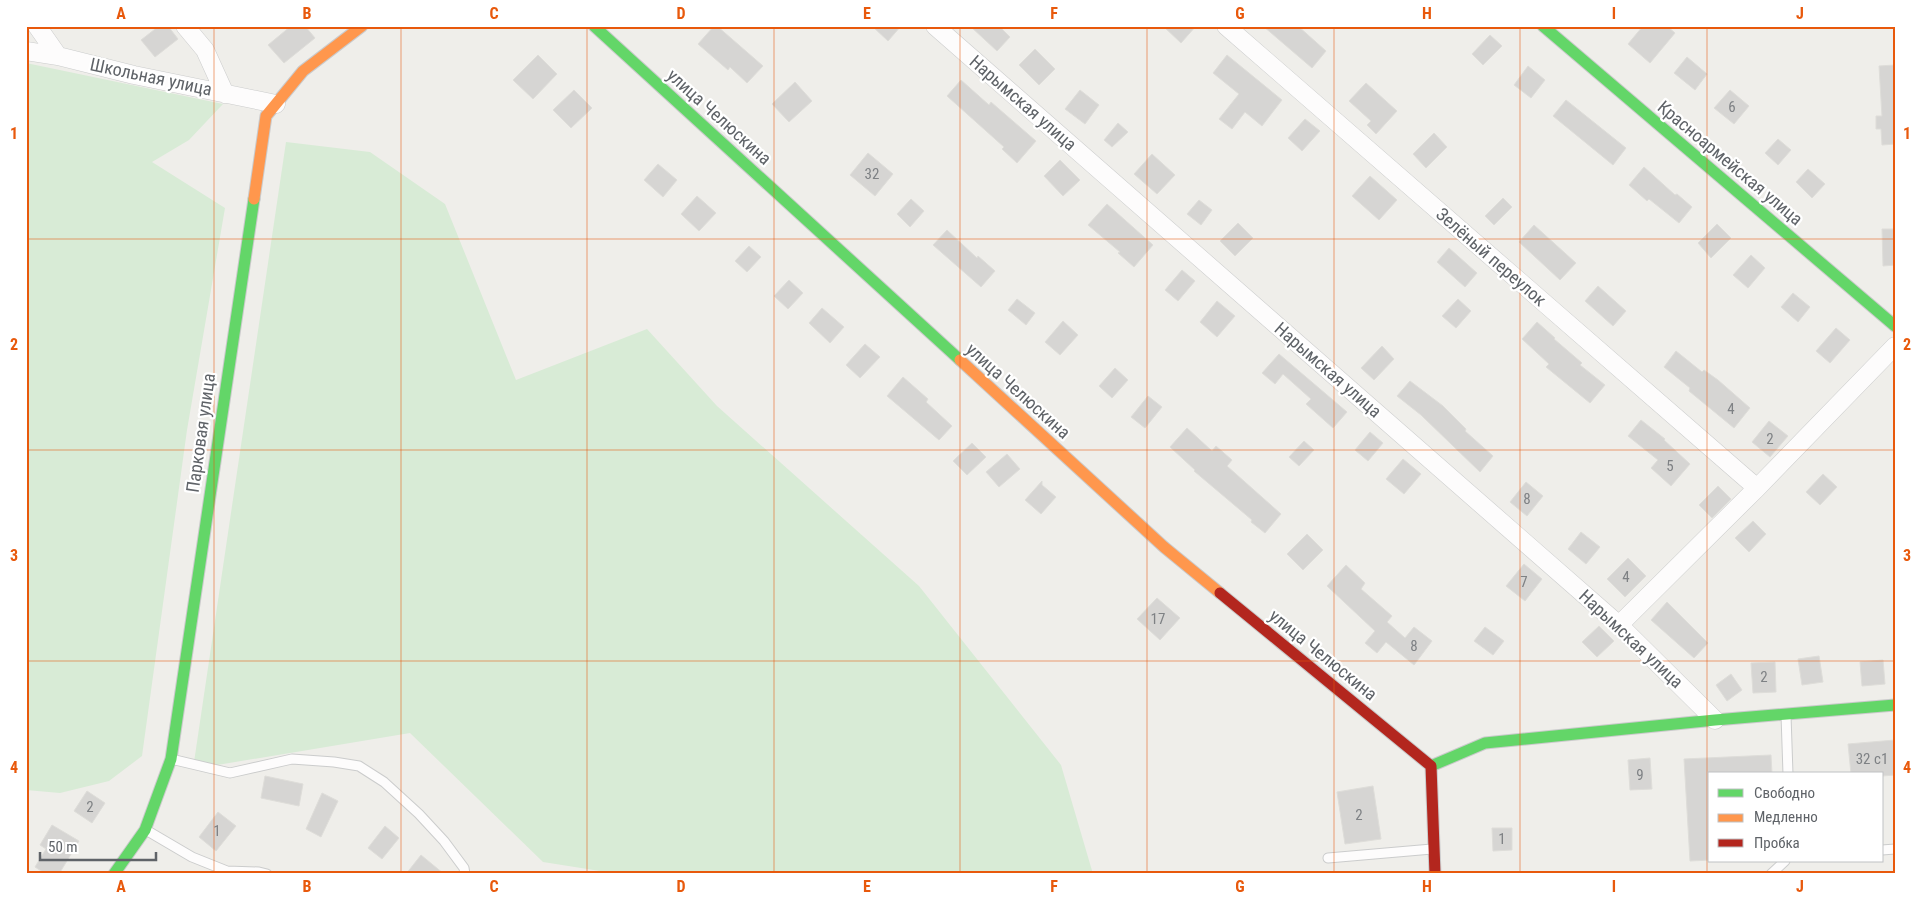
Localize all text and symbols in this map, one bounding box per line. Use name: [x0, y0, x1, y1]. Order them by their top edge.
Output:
text: A: [116, 4, 126, 23]
text: B: [303, 4, 312, 23]
text: C: [489, 4, 499, 23]
text: D: [676, 4, 686, 23]
text: E: [863, 4, 871, 23]
text: F: [1050, 4, 1058, 23]
text: G: [1235, 4, 1245, 23]
text: H: [1422, 4, 1432, 23]
text: I: [1612, 4, 1616, 23]
text: J: [1796, 4, 1804, 23]
street label: Нарымская улица: [966, 51, 1081, 155]
street label: Школьная улица: [88, 53, 214, 100]
street label: улица Челюскина: [663, 64, 776, 169]
street label: Красноармейская улица: [1654, 96, 1807, 229]
house number: 6: [1728, 98, 1736, 116]
text: 1: [10, 124, 18, 143]
text: 1: [1903, 124, 1911, 143]
house number: 32: [865, 165, 879, 183]
street label: Зелёный переулок: [1432, 203, 1551, 310]
street label: Нарымская улица: [1271, 318, 1386, 422]
text: 2: [10, 335, 18, 354]
text: 2: [1903, 335, 1911, 354]
street label: улица Челюскина: [962, 338, 1075, 443]
street label: Парковая улица: [182, 372, 219, 494]
house number: 4: [1727, 400, 1735, 418]
house number: 2: [1766, 430, 1774, 448]
house number: 5: [1666, 457, 1674, 475]
house number: 8: [1523, 490, 1531, 508]
text: 3: [10, 546, 18, 565]
text: 3: [1903, 546, 1911, 565]
house number: 4: [1622, 568, 1630, 586]
house number: 7: [1520, 573, 1528, 591]
street label: Нарымская улица: [1575, 585, 1688, 692]
street label: улица Челюскина: [1265, 605, 1381, 705]
house number: 17: [1151, 610, 1165, 628]
house number: 8: [1410, 637, 1418, 655]
house number: 2: [1760, 668, 1768, 686]
house number: 32 с1: [1856, 750, 1888, 768]
text: 4: [10, 758, 18, 777]
text: 4: [1903, 758, 1911, 777]
house number: 9: [1636, 766, 1644, 784]
legend: [1708, 772, 1884, 862]
text: Свободно: [1754, 784, 1815, 802]
house number: 2: [86, 798, 94, 816]
house number: 2: [1355, 806, 1363, 824]
text: Медленно: [1754, 808, 1818, 826]
house number: 1: [213, 822, 221, 840]
scale bar: [40, 830, 156, 862]
house number: 1: [1498, 830, 1506, 848]
text: Пробка: [1754, 834, 1800, 852]
text: 50 m: [48, 838, 78, 856]
text: A: [116, 877, 126, 896]
text: B: [303, 877, 312, 896]
text: C: [489, 877, 499, 896]
text: D: [676, 877, 686, 896]
text: E: [863, 877, 871, 896]
text: F: [1050, 877, 1058, 896]
text: G: [1235, 877, 1245, 896]
text: H: [1422, 877, 1432, 896]
text: I: [1612, 877, 1616, 896]
text: J: [1796, 877, 1804, 896]

